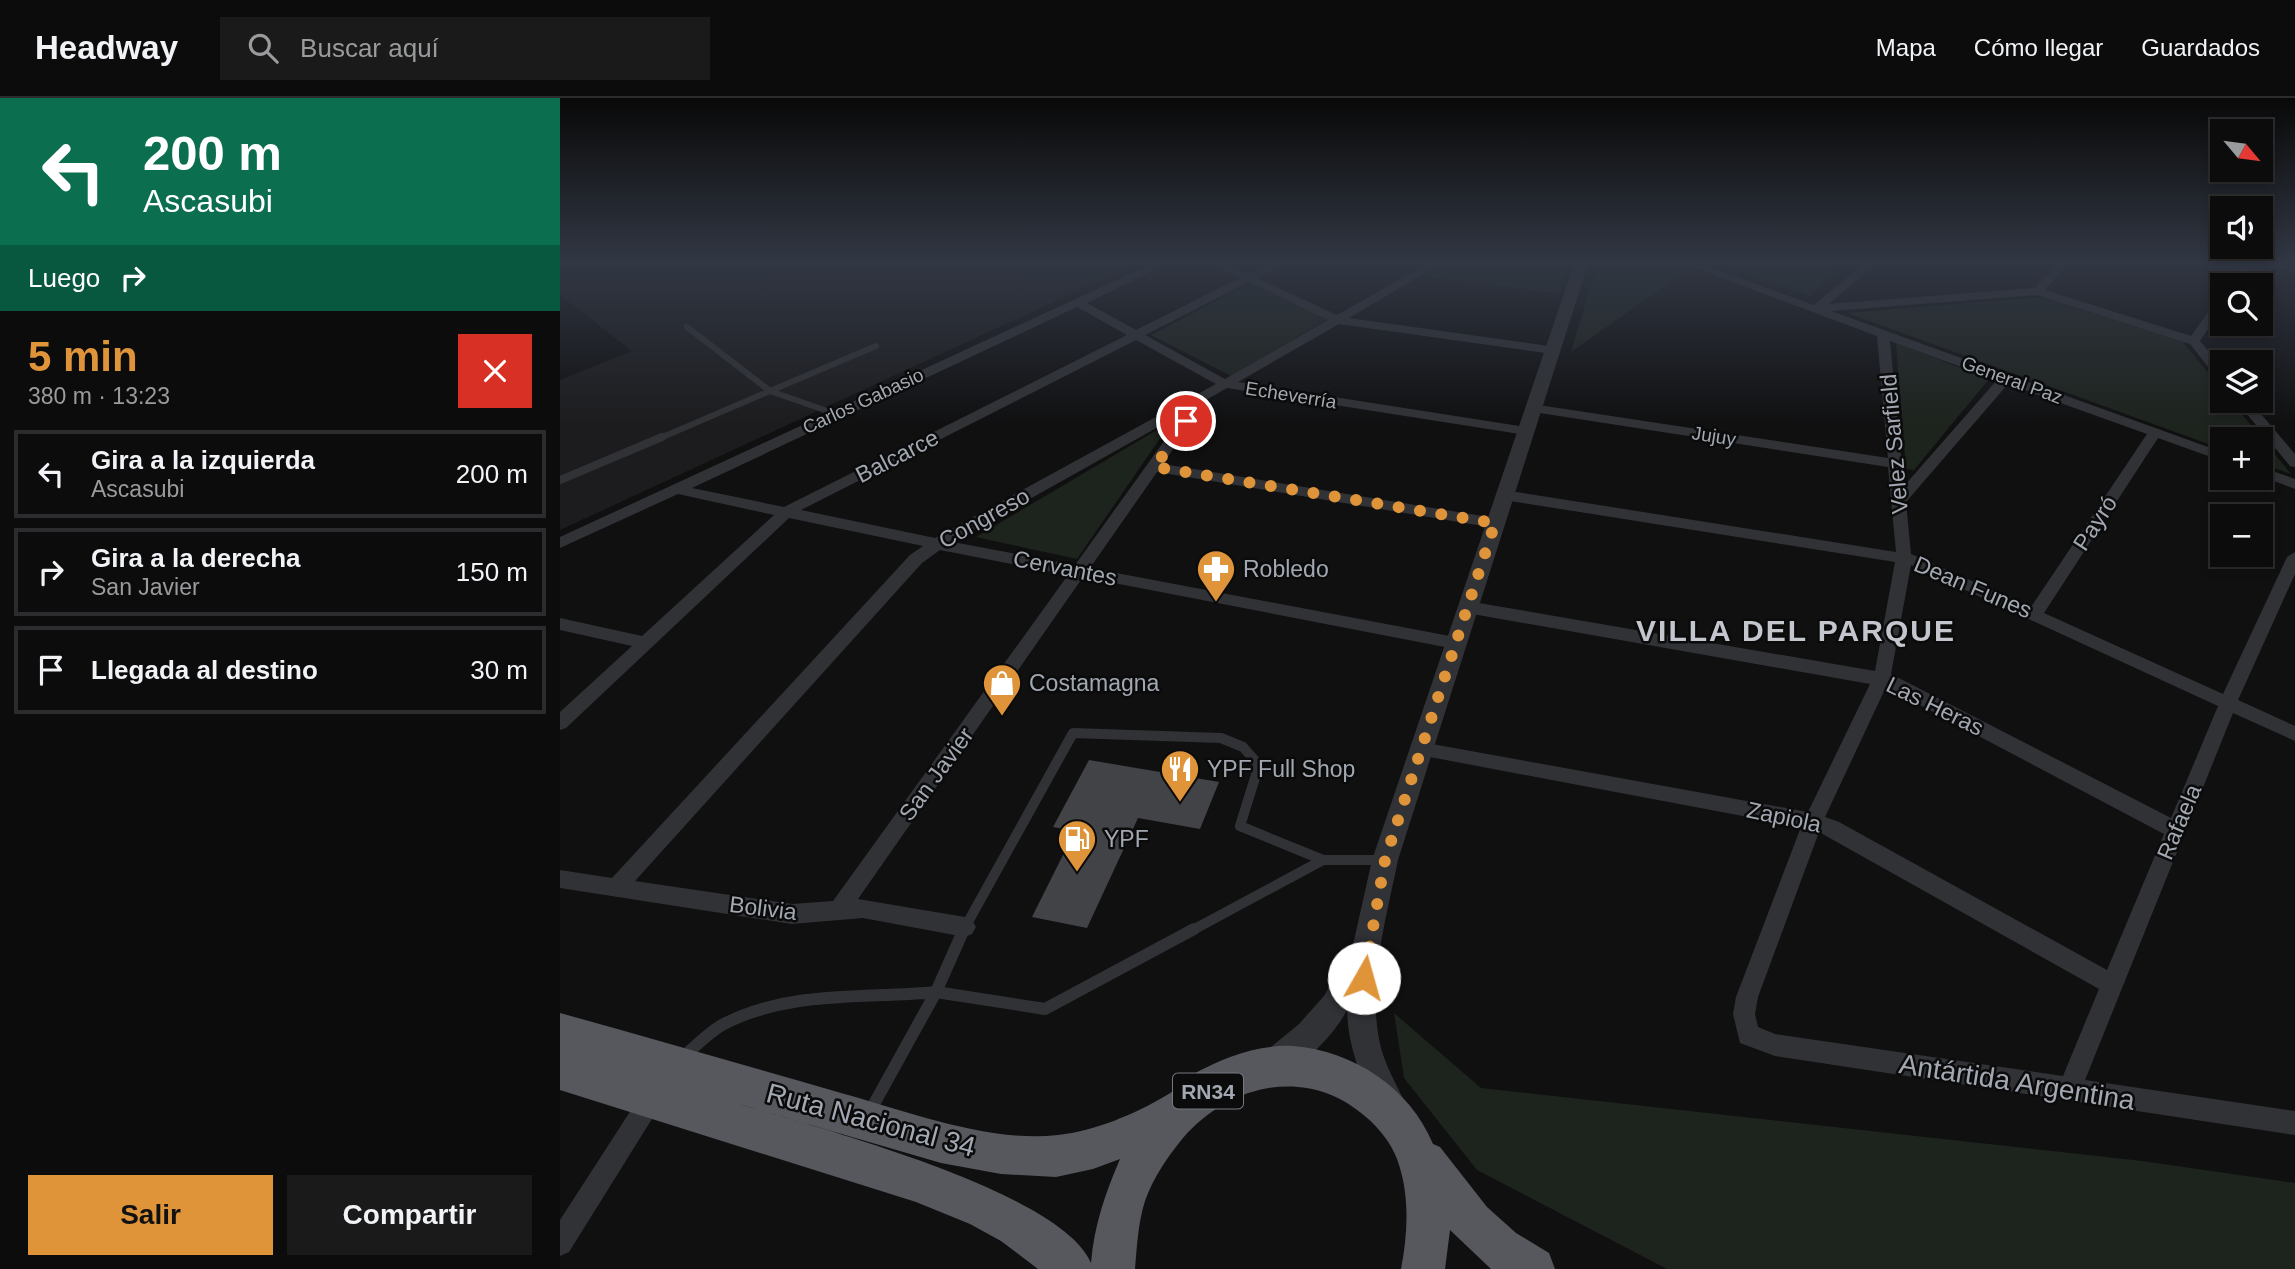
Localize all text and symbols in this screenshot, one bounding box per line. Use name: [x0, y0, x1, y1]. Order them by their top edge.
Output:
search box: [220, 17, 710, 80]
text: Headway: [35, 29, 178, 66]
icon: search: [244, 29, 282, 67]
text: Buscar aquí: [300, 33, 439, 63]
text: Mapa: [1876, 34, 1936, 61]
text: Cómo llegar: [1974, 34, 2103, 61]
text: Guardados: [2141, 34, 2260, 61]
north arrow: [2210, 119, 2273, 182]
map controls: [2210, 119, 2273, 567]
icon: left: [28, 126, 119, 217]
text: 200 m: [143, 126, 282, 180]
text: Ascasubi: [143, 183, 273, 219]
button: sound: [2210, 196, 2273, 259]
icon: right: [114, 259, 152, 297]
text: Luego: [28, 263, 100, 293]
button: search: [2210, 273, 2273, 336]
text: 5 min: [28, 333, 138, 380]
button: close: [458, 334, 532, 408]
button: layers: [2210, 350, 2273, 413]
street label: General Paz: [1959, 352, 2065, 408]
street label: Carlos Gabasio: [799, 364, 927, 438]
street label: Velez Sarfield: [1875, 373, 1913, 515]
street label: Echeverría: [1244, 377, 1338, 413]
text: 380 m · 13:23: [28, 383, 170, 409]
pin: [1156, 391, 1216, 451]
icon: arrive: [1167, 402, 1205, 440]
street label: Jujuy: [1690, 422, 1738, 450]
street label: Balcarce: [851, 424, 943, 488]
button: +: [2210, 427, 2273, 490]
text: Gira a la izquierda: [91, 445, 315, 475]
icon: left: [32, 455, 70, 493]
text: 200 m: [456, 459, 528, 489]
text: Ascasubi: [91, 476, 184, 502]
street label: Congreso: [934, 482, 1034, 554]
street label: Payró: [2068, 491, 2122, 555]
button: −: [2210, 504, 2273, 567]
text: Gira a la derecha: [91, 543, 301, 573]
street label: Cervantes: [1011, 545, 1119, 591]
pharmacy icon: Robledo: [1195, 548, 1237, 603]
street label: Dean Funes: [1910, 551, 2036, 623]
icon: right: [32, 553, 70, 591]
place label: Robledo: [1243, 556, 1329, 582]
text: 150 m: [456, 557, 528, 587]
text: San Javier: [91, 574, 200, 600]
district label: VILLA DEL PARQUE: [1636, 614, 1956, 647]
icon: arrive: [32, 651, 70, 689]
text: Llegada al destino: [91, 655, 318, 685]
text: 30 m: [470, 655, 528, 685]
shop icon: Costamagna: [981, 662, 1023, 717]
place label: Costamagna: [1029, 670, 1160, 696]
street label: Las Heras: [1882, 671, 1988, 741]
street label: San Javier: [894, 722, 979, 826]
restaurant icon: YPF Full Shop: [1159, 748, 1201, 803]
place label: YPF Full Shop: [1207, 756, 1355, 782]
street label: Rafaela: [2152, 780, 2207, 864]
street label: Zapiola: [1744, 796, 1824, 838]
fuel station icon: YPF: [1056, 818, 1098, 873]
place label: YPF: [1104, 826, 1149, 852]
street label: Bolivia: [728, 891, 798, 925]
position arrow: [1327, 941, 1401, 1015]
street label: Antártida Argentina: [1897, 1048, 2137, 1116]
road number: RN34: [1173, 1074, 1243, 1108]
street label: Ruta Nacional 34: [763, 1077, 979, 1163]
button: Salir: [28, 1175, 273, 1255]
button: Compartir: [287, 1175, 532, 1255]

